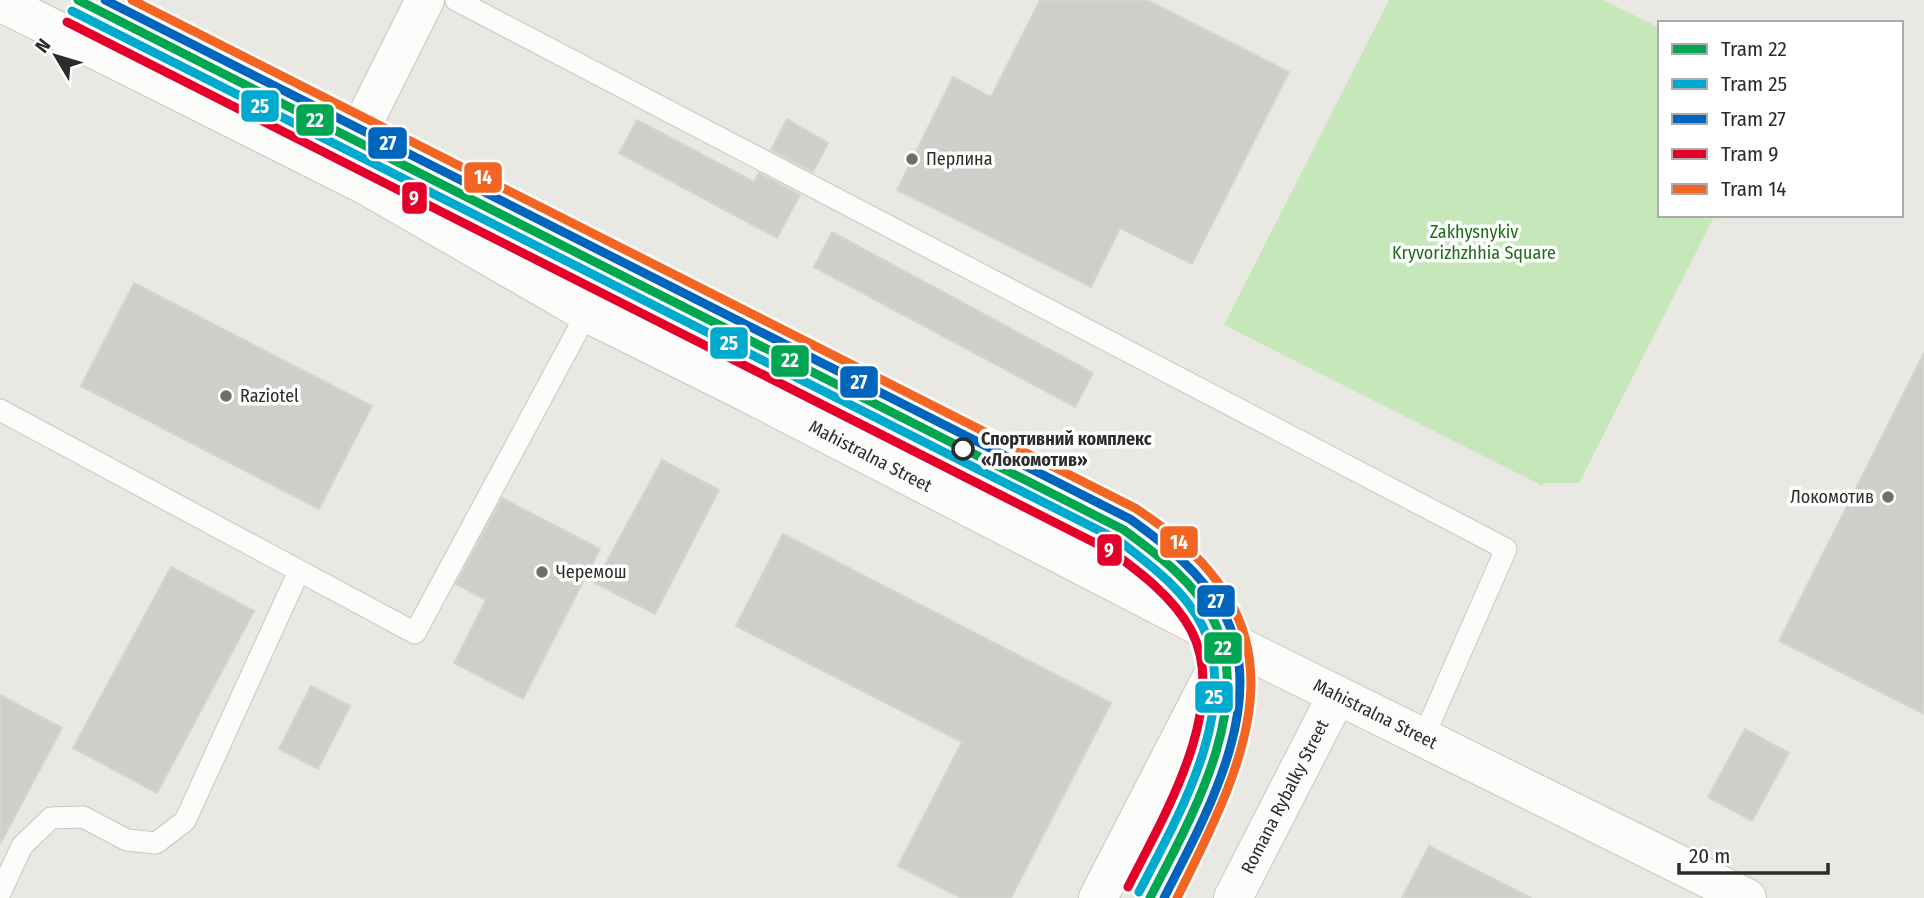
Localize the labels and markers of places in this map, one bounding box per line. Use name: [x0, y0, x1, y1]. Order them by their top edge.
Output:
place label: Перлина: [926, 148, 993, 170]
marker: Перлина: [904, 151, 920, 167]
place label: Raziotel: [240, 385, 299, 407]
marker: Raziotel: [218, 388, 234, 404]
place label: Спортивний комплекс «Локомотив»: [981, 428, 1152, 471]
marker: Спортивний комплекс «Локомотив»: [952, 438, 974, 460]
place label: Локомотив: [1790, 486, 1874, 508]
marker: Локомотив: [1880, 489, 1896, 505]
place label: Черемош: [556, 561, 627, 583]
marker: Черемош: [534, 564, 550, 580]

